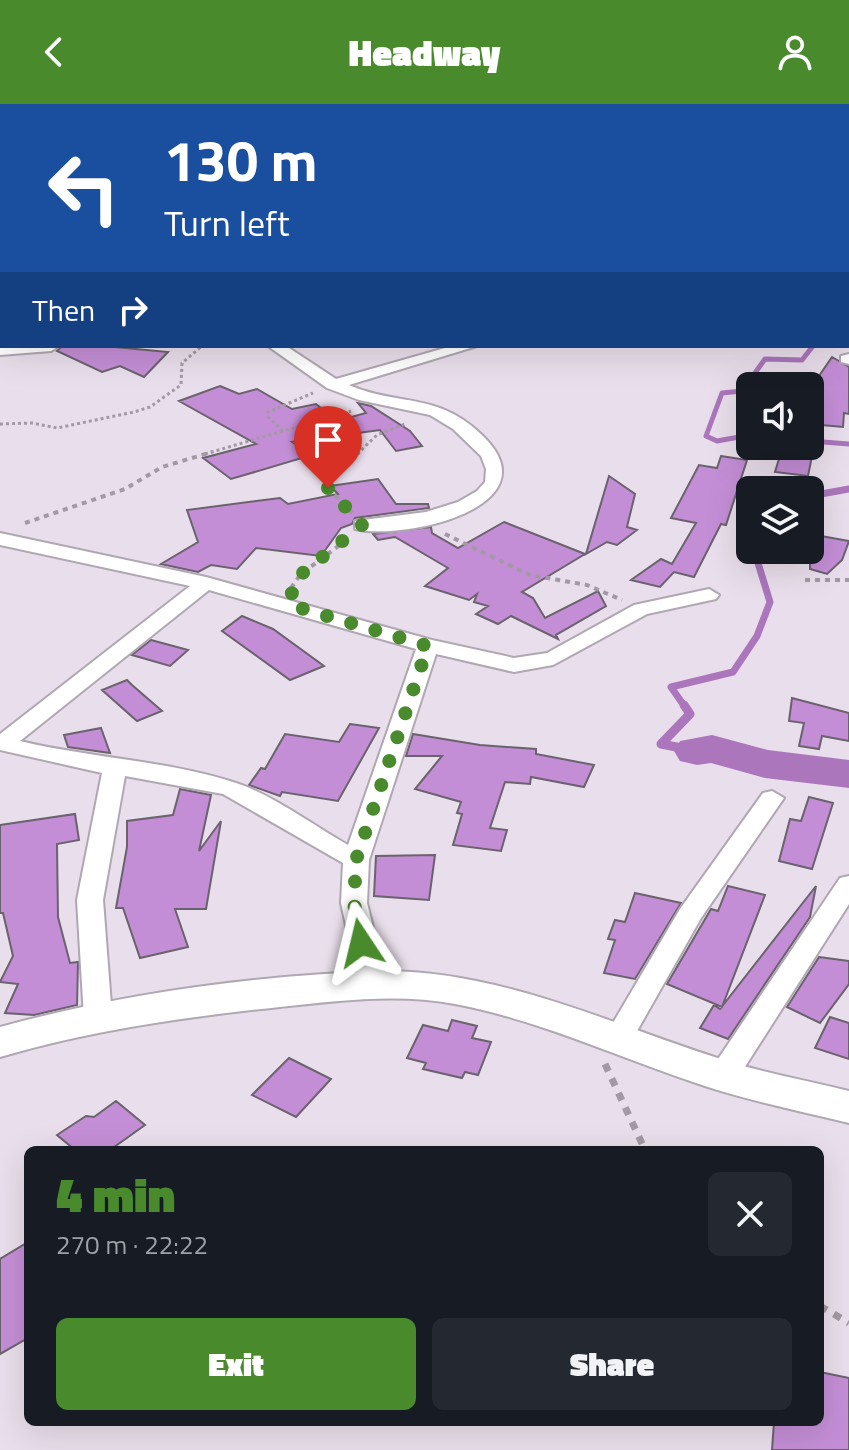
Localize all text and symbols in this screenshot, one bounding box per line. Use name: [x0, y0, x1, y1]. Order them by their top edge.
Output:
text: Headway: [349, 25, 500, 80]
icon: back: [32, 30, 76, 74]
icon: person: [773, 30, 817, 74]
text: 130 m: [164, 118, 317, 203]
icon: left: [32, 136, 136, 240]
text: Turn left: [164, 195, 290, 250]
text: Then: [32, 287, 95, 333]
icon: right: [111, 288, 155, 332]
map controls: [736, 372, 824, 564]
button: sound: [736, 372, 824, 460]
pin: [294, 406, 362, 488]
icon: arrive: [306, 418, 350, 462]
button: layers: [736, 476, 824, 564]
position arrow: [319, 901, 403, 985]
text: 4 min: [56, 1158, 175, 1231]
button: close: [708, 1172, 792, 1256]
text: 270 m · 22:22: [56, 1225, 208, 1264]
button: Exit: [56, 1318, 416, 1410]
button: Share: [432, 1318, 792, 1410]

